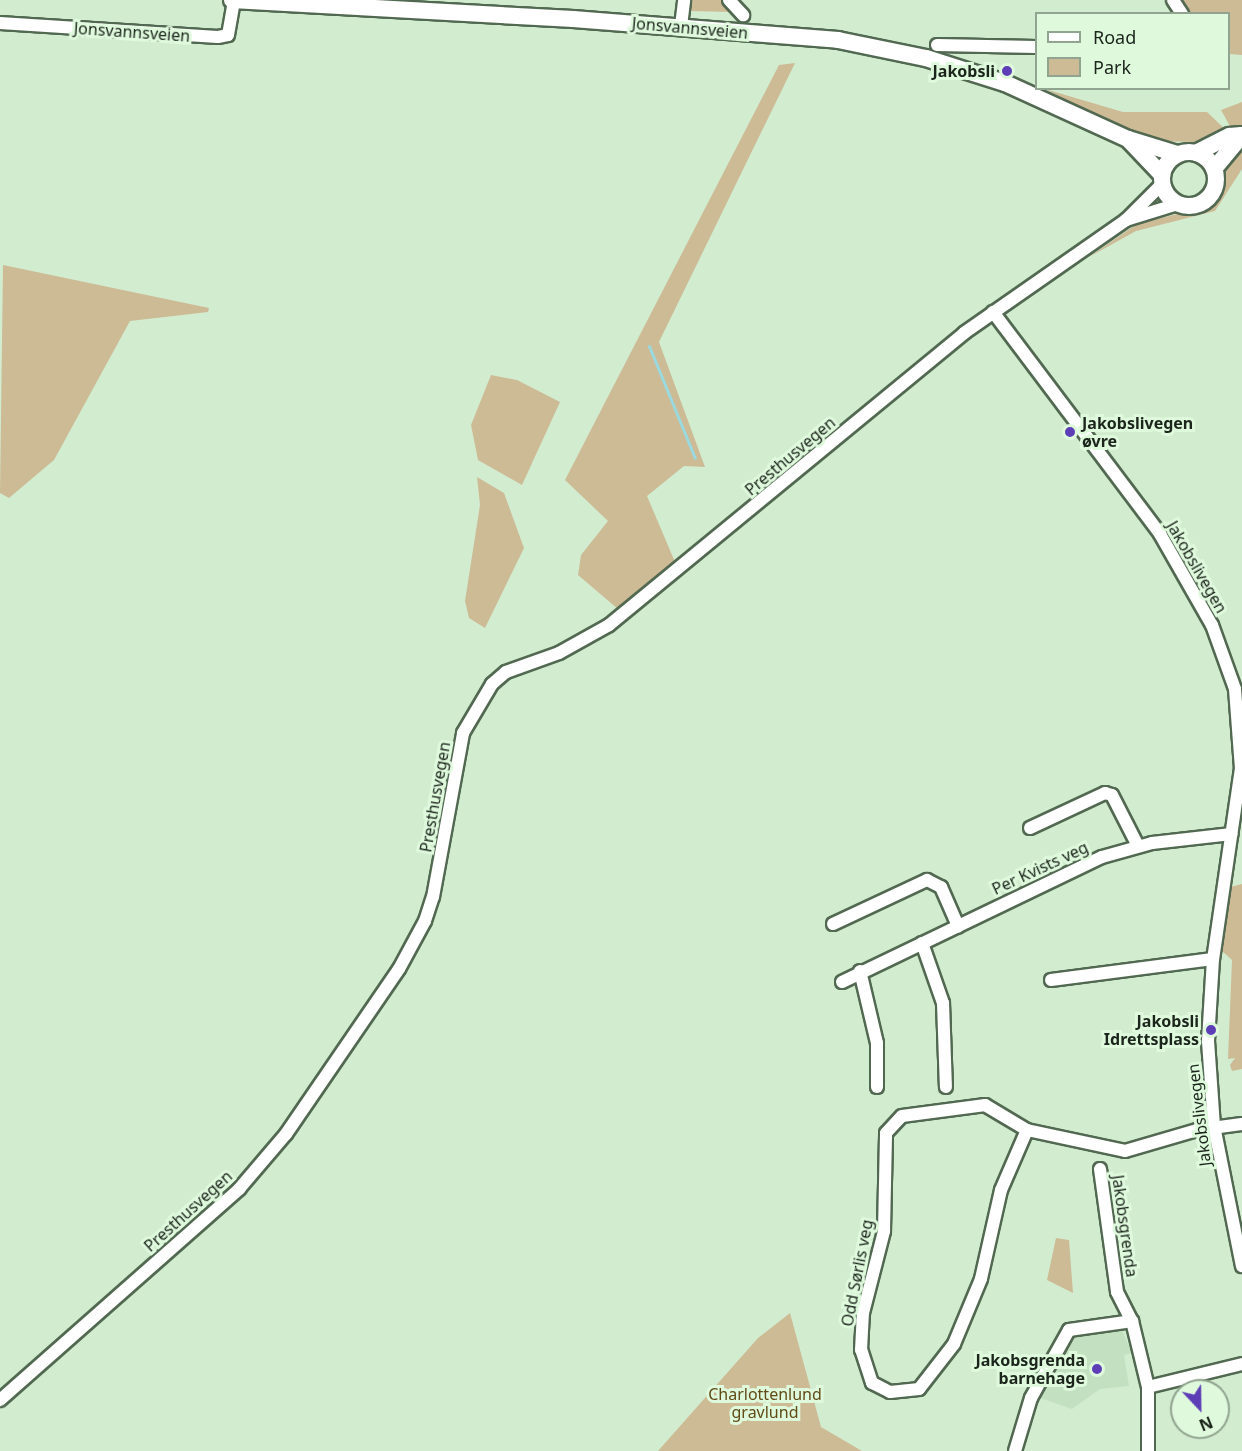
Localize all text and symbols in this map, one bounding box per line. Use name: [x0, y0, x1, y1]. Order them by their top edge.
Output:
legend: [1035, 12, 1230, 90]
street label: Jonsvannsveien: [631, 13, 749, 43]
street label: Jonsvannsveien: [73, 18, 191, 46]
text: Road: [1093, 25, 1136, 49]
text: Park: [1093, 55, 1131, 79]
place label: Jakobsli: [933, 61, 995, 81]
marker: Jakobsli: [1000, 64, 1014, 78]
street label: Presthusvegen: [741, 413, 839, 499]
place label: Jakobslivegen øvre: [1082, 413, 1193, 451]
marker: Jakobslivegen øvre: [1063, 425, 1077, 439]
street label: Jakobslivegen: [1163, 517, 1231, 617]
street label: Presthusvegen: [416, 740, 454, 854]
street label: Per Kvists veg: [989, 837, 1091, 899]
place label: Jakobsli Idrettsplass: [1104, 1011, 1199, 1049]
marker: Jakobsli Idrettsplass: [1204, 1023, 1218, 1037]
street label: Jakobslivegen: [1183, 1063, 1215, 1167]
street label: Presthusvegen: [140, 1166, 236, 1256]
street label: Jakobsgrenda: [1108, 1174, 1142, 1278]
street label: Odd Sørlis veg: [837, 1218, 877, 1328]
place label: Jakobsgrenda barnehage: [975, 1350, 1085, 1388]
marker: Jakobsgrenda barnehage: [1090, 1362, 1104, 1376]
north arrow: [1170, 1379, 1230, 1439]
park label: Charlottenlund gravlund: [708, 1384, 822, 1422]
text: N: [1196, 1411, 1216, 1436]

